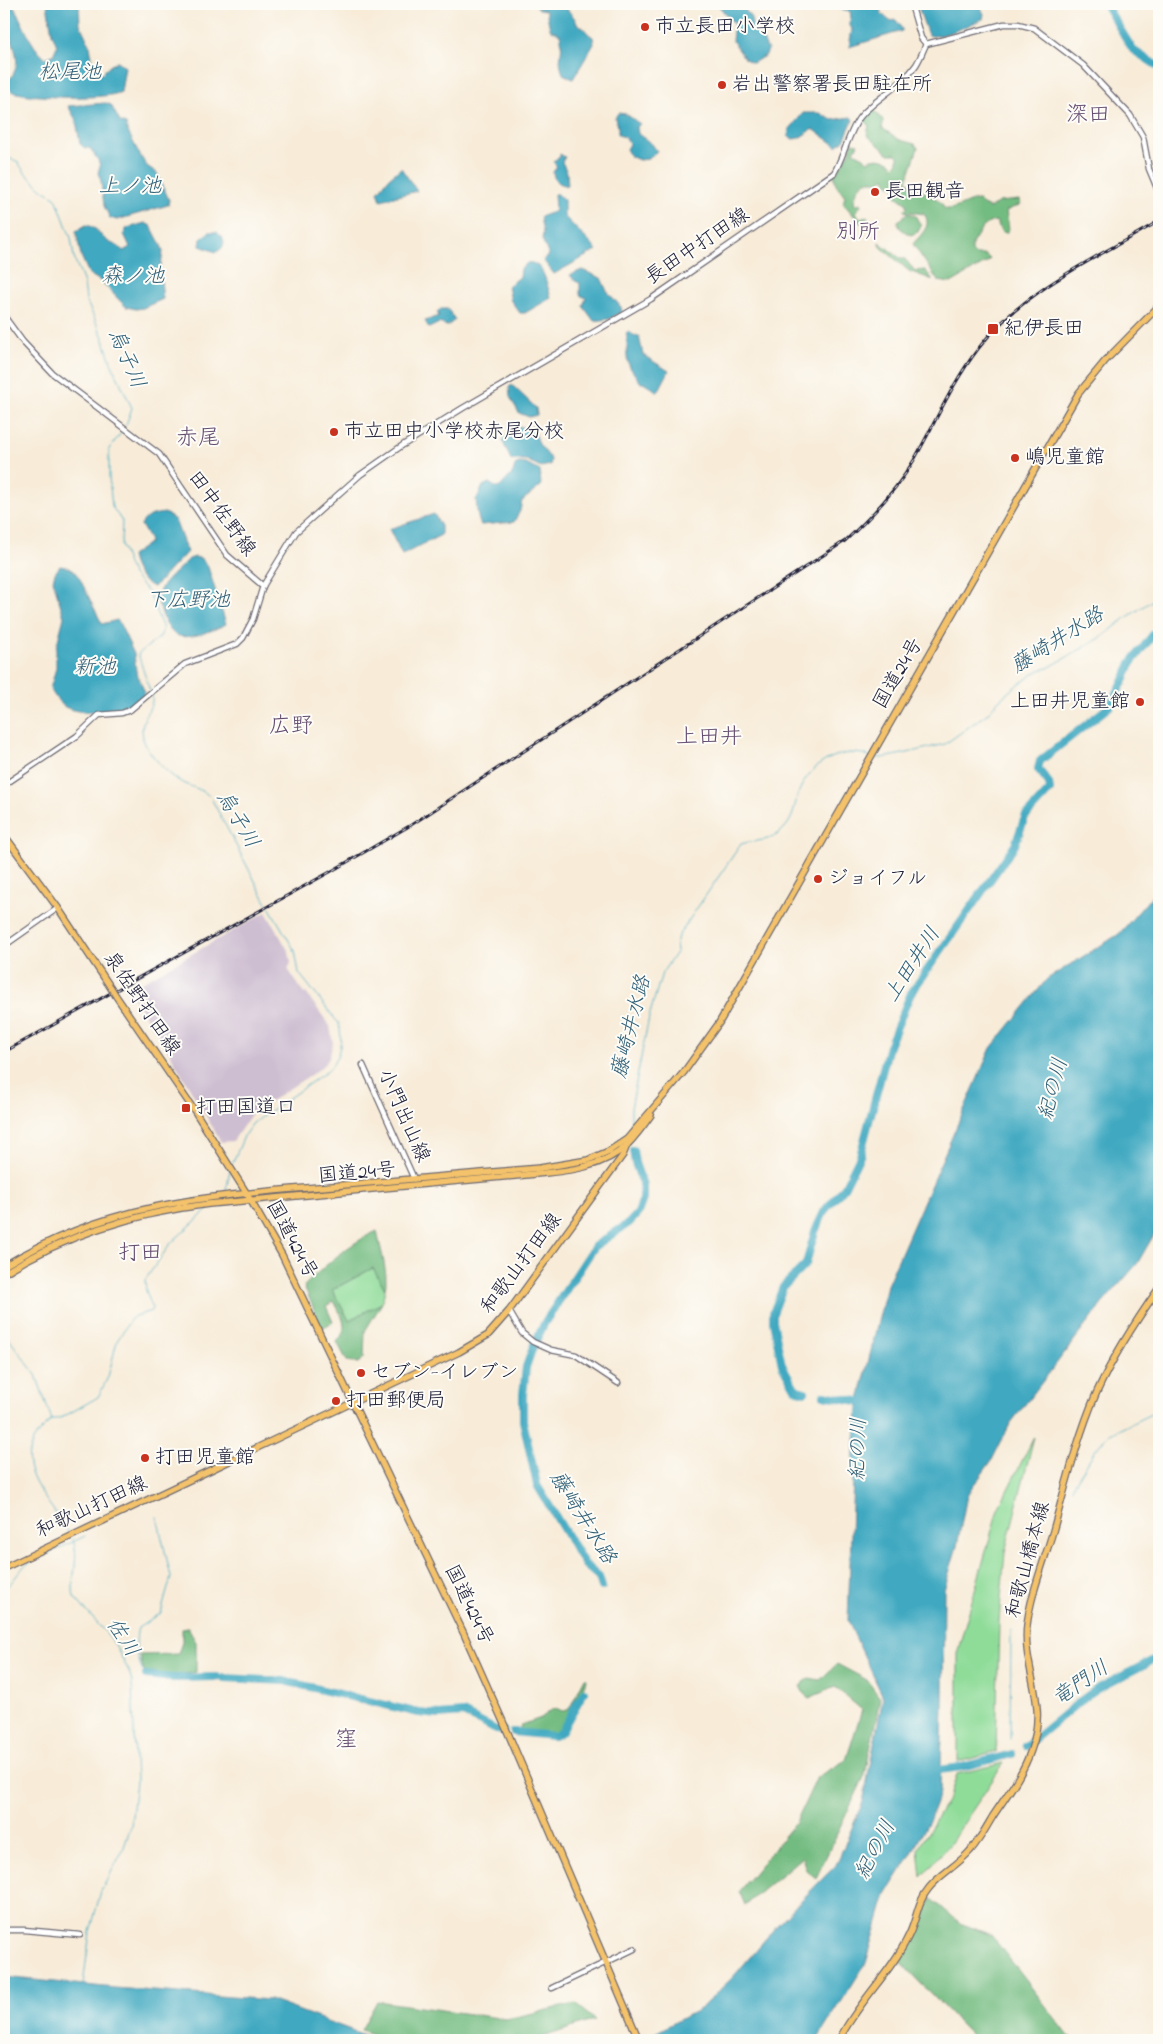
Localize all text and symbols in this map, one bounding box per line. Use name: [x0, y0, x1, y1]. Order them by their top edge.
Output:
place label: 市立長田小学校: [655, 13, 795, 42]
marker: 市立長田小学校: [639, 21, 651, 33]
water label: 松尾池: [39, 58, 102, 88]
place label: 岩出警察署長田駐在所: [732, 71, 932, 100]
marker: 岩出警察署長田駐在所: [716, 79, 728, 91]
district label: 深田: [1066, 100, 1110, 132]
water label: 上ノ池: [99, 172, 162, 202]
place label: 長田観音: [885, 178, 965, 207]
marker: 長田観音: [869, 186, 881, 198]
street label: 長田中打田線: [640, 201, 756, 293]
district label: 別所: [836, 217, 880, 249]
water label: 森ノ池: [102, 262, 165, 292]
place label: 紀伊長田: [1004, 315, 1084, 344]
marker: 紀伊長田: [986, 322, 1000, 336]
water label: 烏子川: [100, 324, 152, 394]
place label: 市立田中小学校赤尾分校: [344, 418, 564, 447]
district label: 赤尾: [176, 423, 220, 455]
marker: 市立田中小学校赤尾分校: [328, 426, 340, 438]
place label: 嶋児童館: [1025, 444, 1105, 473]
marker: 嶋児童館: [1009, 452, 1021, 464]
street label: 田中佐野線: [180, 465, 262, 563]
water label: 下広野池: [146, 586, 231, 616]
water label: 藤崎井水路: [1006, 600, 1111, 682]
street label: 国道24号: [867, 633, 931, 715]
water label: 新池: [74, 653, 117, 683]
place label: 上田井児童館: [1010, 688, 1130, 717]
marker: 上田井児童館: [1134, 696, 1146, 708]
district label: 広野: [269, 711, 313, 743]
district label: 上田井: [676, 722, 742, 754]
water label: 烏子川: [208, 785, 266, 855]
place label: ジョイフル: [828, 865, 927, 894]
marker: ジョイフル: [812, 873, 824, 885]
water label: 上田井川: [878, 922, 948, 1008]
street label: 泉佐野打田線: [95, 946, 187, 1062]
water label: 藤崎井水路: [605, 971, 659, 1082]
water label: 紀の川: [1031, 1055, 1077, 1123]
street label: 小門出山線: [369, 1064, 437, 1168]
place label: 打田国道口: [196, 1094, 296, 1123]
marker: 打田国道口: [180, 1102, 192, 1114]
street label: 国道24号: [317, 1156, 397, 1192]
street label: 国道424号: [258, 1195, 324, 1285]
street label: 和歌山打田線: [474, 1207, 570, 1321]
district label: 打田: [118, 1238, 162, 1270]
place label: セブン-イレブン: [371, 1359, 519, 1388]
marker: セブン-イレブン: [355, 1367, 367, 1379]
place label: 打田郵便局: [346, 1387, 446, 1416]
marker: 打田郵便局: [330, 1395, 342, 1407]
water label: 紀の川: [843, 1417, 875, 1481]
place label: 打田児童館: [155, 1444, 255, 1473]
marker: 打田児童館: [139, 1452, 151, 1464]
water label: 藤崎井水路: [541, 1466, 623, 1571]
street label: 和歌山打田線: [31, 1470, 153, 1546]
street label: 和歌山橋本線: [999, 1498, 1059, 1622]
street label: 国道424号: [436, 1560, 500, 1650]
water label: 佐川: [98, 1612, 146, 1664]
water label: 竜門川: [1046, 1654, 1116, 1714]
district label: 窪: [335, 1725, 357, 1757]
water label: 紀の川: [848, 1815, 904, 1885]

